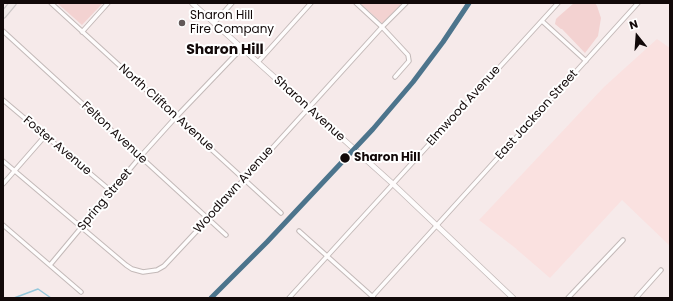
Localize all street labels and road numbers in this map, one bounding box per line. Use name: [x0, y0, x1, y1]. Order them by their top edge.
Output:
street label: North Clifton Avenue: [115, 62, 217, 154]
street label: Elmwood Avenue: [424, 63, 504, 149]
street label: East Jackson Street: [493, 67, 581, 163]
street label: Sharon Avenue: [270, 73, 348, 145]
street label: Felton Avenue: [78, 99, 150, 167]
street label: Foster Avenue: [20, 113, 94, 179]
street label: Woodlawn Avenue: [191, 144, 277, 236]
street label: Spring Street: [75, 166, 135, 234]

